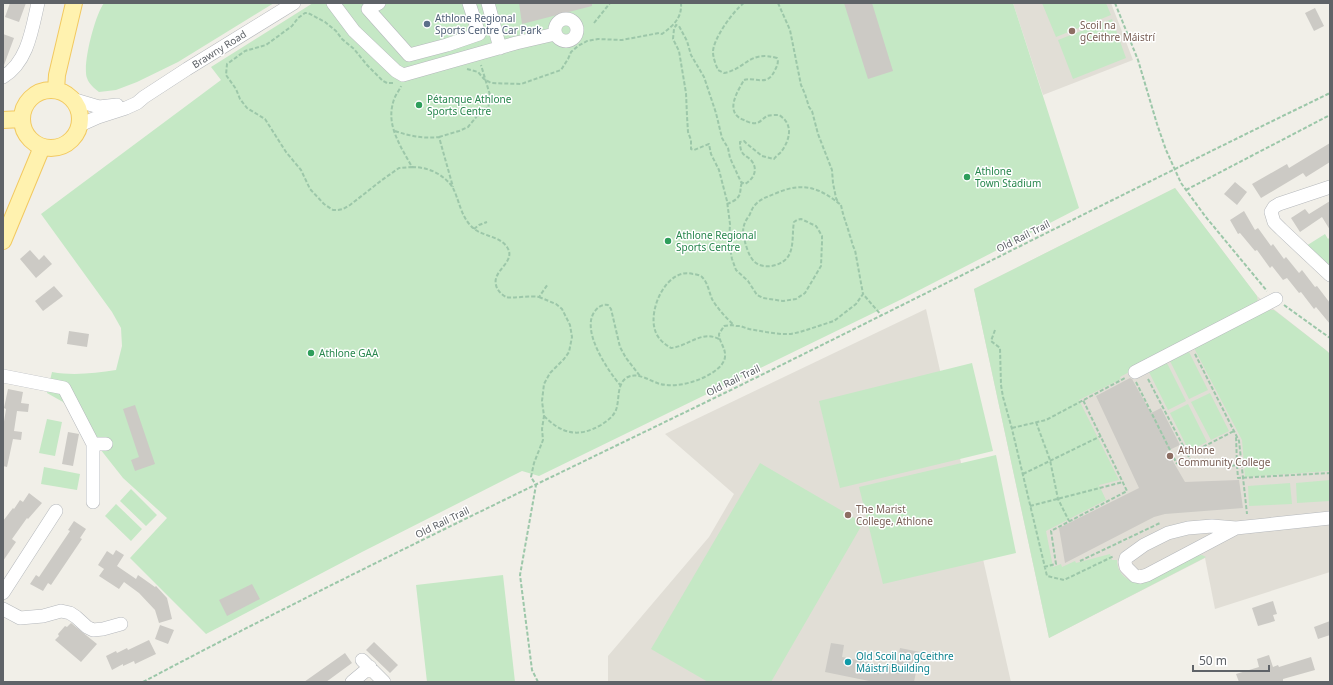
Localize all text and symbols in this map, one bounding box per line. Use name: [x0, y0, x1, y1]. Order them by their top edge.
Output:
place label: Athlone Regional Sports Centre Car Park: [435, 11, 542, 37]
place label: Scoil na gCeithre Máistrí: [1080, 18, 1155, 44]
marker: Athlone Regional Sports Centre Car Park: [422, 19, 432, 29]
marker: Scoil na gCeithre Máistrí: [1067, 26, 1077, 36]
street label: Brawny Road: [189, 27, 249, 71]
place label: Pétanque Athlone Sports Centre: [427, 92, 512, 118]
marker: Pétanque Athlone Sports Centre: [414, 100, 424, 110]
place label: Athlone Town Stadium: [975, 164, 1041, 190]
marker: Athlone Town Stadium: [962, 172, 972, 182]
street label: Old Rail Trail: [994, 216, 1052, 256]
place label: Athlone Regional Sports Centre: [676, 228, 756, 254]
marker: Athlone Regional Sports Centre: [663, 236, 673, 246]
place label: Athlone GAA: [319, 346, 379, 360]
marker: Athlone GAA: [306, 348, 316, 358]
street label: Old Rail Trail: [704, 361, 762, 399]
place label: Athlone Community College: [1178, 443, 1271, 469]
marker: Athlone Community College: [1165, 451, 1175, 461]
place label: The Marist College, Athlone: [856, 502, 933, 528]
street label: Old Rail Trail: [413, 503, 471, 541]
marker: The Marist College, Athlone: [843, 510, 853, 520]
scale bar: [1193, 647, 1269, 673]
place label: Old Scoil na gCeithre Máistrí Building: [856, 649, 954, 675]
text: 50 m: [1199, 652, 1227, 669]
marker: Old Scoil na gCeithre Máistrí Building: [843, 657, 853, 667]

